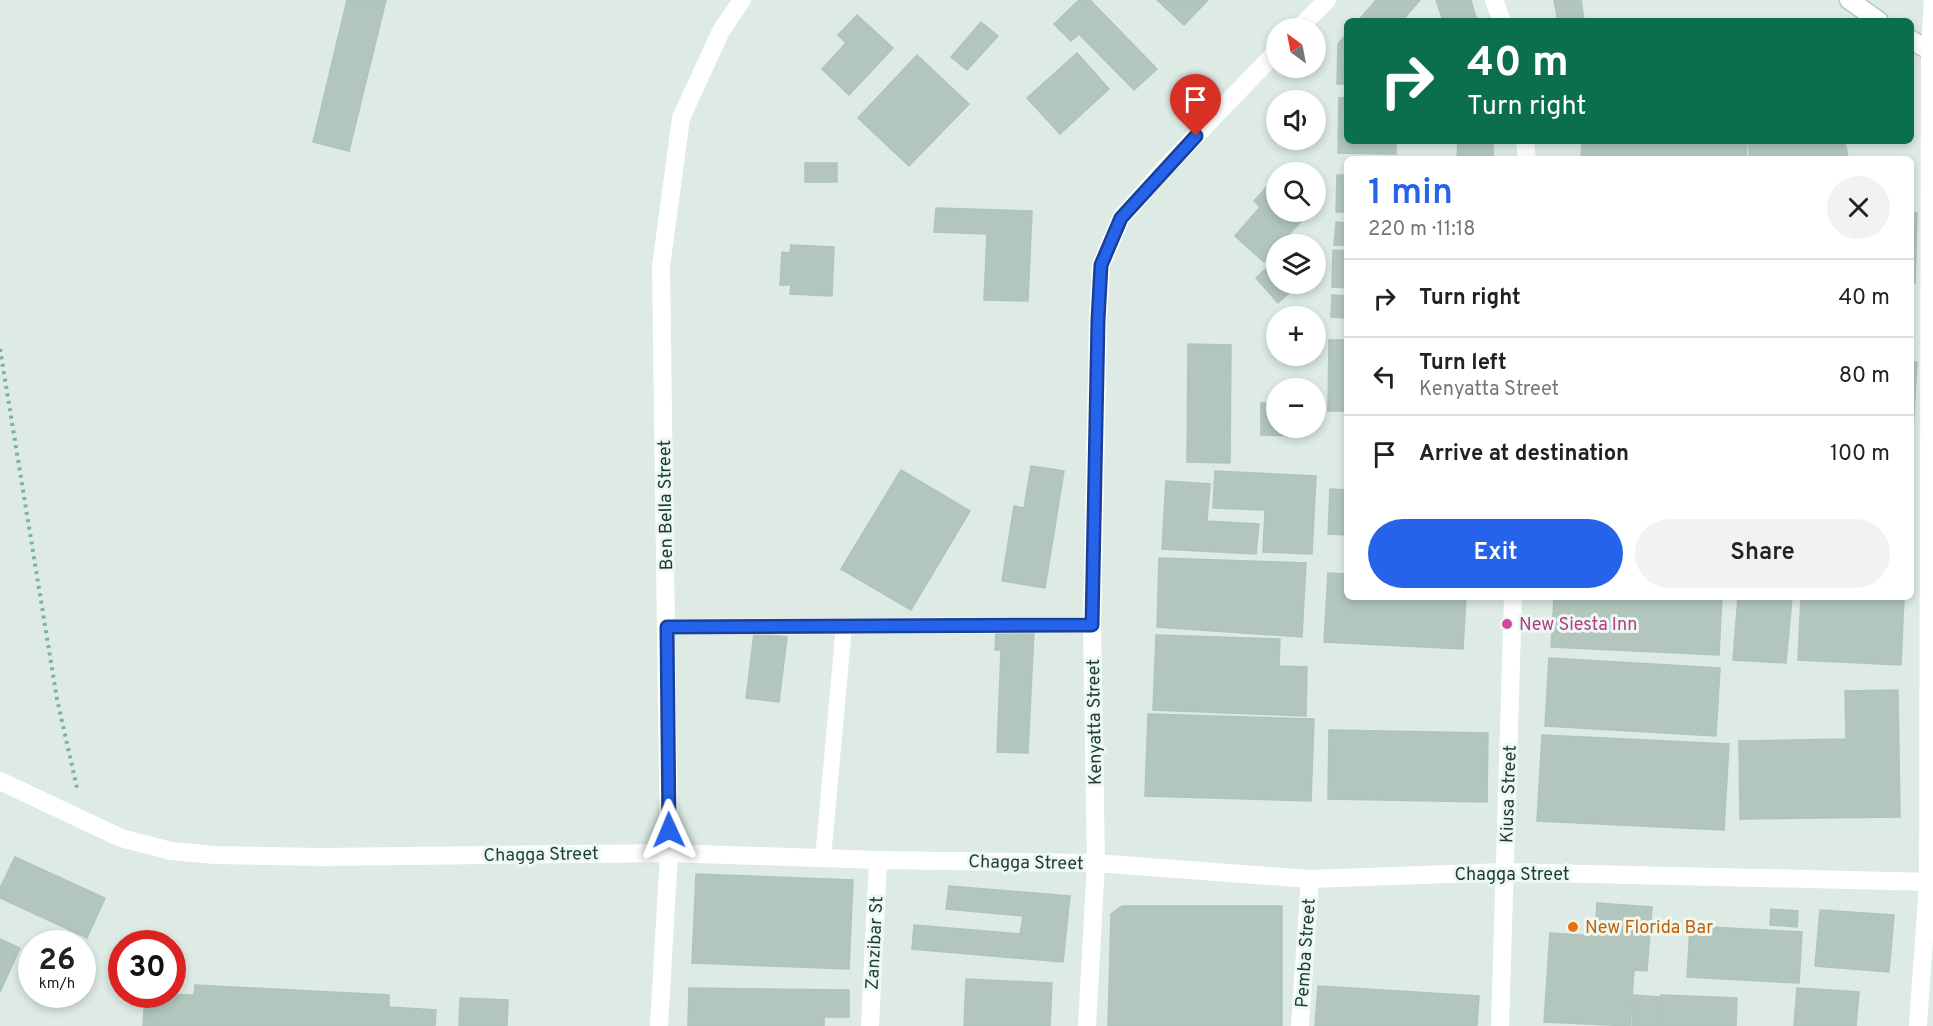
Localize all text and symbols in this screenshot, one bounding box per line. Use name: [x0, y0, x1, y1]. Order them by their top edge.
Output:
north arrow: [1266, 18, 1326, 78]
map controls: [1266, 18, 1326, 438]
text: 40 m: [1467, 38, 1569, 91]
icon: right: [1368, 42, 1446, 120]
pin: [1170, 74, 1221, 136]
icon: arrive: [1179, 83, 1212, 116]
button: sound: [1266, 90, 1326, 150]
text: Turn right: [1467, 90, 1586, 124]
button: search: [1266, 162, 1326, 222]
text: 1 min: [1368, 171, 1453, 217]
button: close: [1827, 176, 1890, 239]
text: 220 m · 11:18: [1368, 217, 1475, 243]
button: layers: [1266, 234, 1326, 294]
icon: right: [1368, 282, 1401, 315]
text: Turn right: [1419, 285, 1521, 312]
text: 40 m: [1838, 285, 1890, 312]
button: +: [1266, 306, 1326, 366]
text: Turn left: [1419, 350, 1507, 377]
icon: left: [1368, 360, 1401, 393]
text: 80 m: [1839, 363, 1890, 390]
text: Kenyatta Street: [1419, 377, 1559, 403]
button: −: [1266, 378, 1326, 438]
icon: arrive: [1368, 438, 1401, 471]
street label: Ben Bella Street: [654, 440, 679, 570]
text: Arrive at destination: [1419, 441, 1629, 468]
text: 100 m: [1830, 441, 1890, 468]
button: Exit: [1368, 519, 1623, 588]
button: Share: [1635, 519, 1890, 588]
place label: New Siesta Inn: [1519, 614, 1637, 637]
marker: New Siesta Inn: [1500, 617, 1514, 631]
street label: Kenyatta Street: [1083, 659, 1108, 785]
street label: Kiusa Street: [1496, 745, 1523, 843]
position arrow: [637, 798, 701, 862]
street label: Chagga Street: [483, 843, 599, 868]
street label: Chagga Street: [968, 851, 1084, 876]
street label: Chagga Street: [1454, 864, 1570, 887]
street label: Zanzibar St: [862, 896, 889, 991]
street label: Pemba Street: [1291, 897, 1322, 1009]
place label: New Florida Bar: [1585, 917, 1713, 940]
marker: New Florida Bar: [1566, 920, 1580, 934]
speed limit sign: 30: [108, 930, 186, 1008]
text: 26: [39, 943, 75, 980]
text: km/h: [39, 975, 75, 994]

